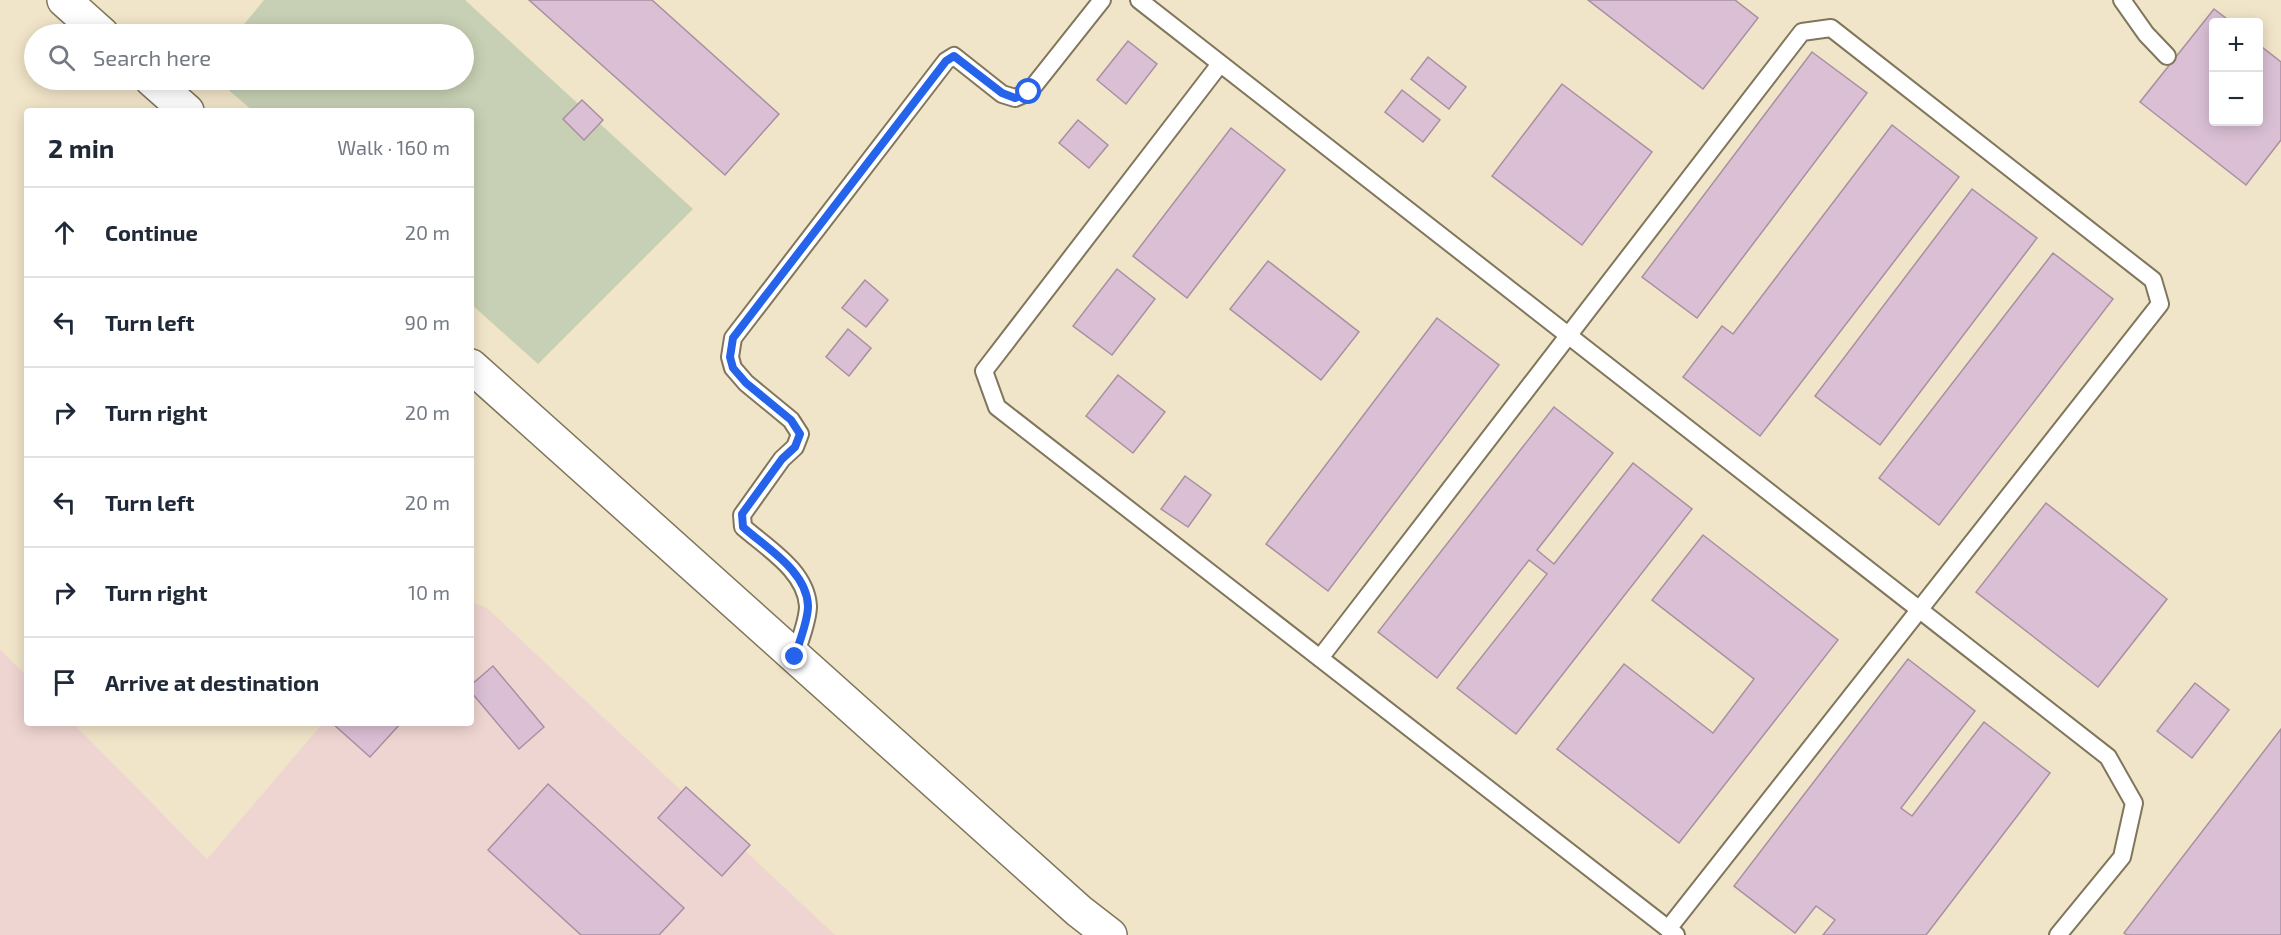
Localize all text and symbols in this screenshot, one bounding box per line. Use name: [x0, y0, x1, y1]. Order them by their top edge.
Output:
map controls: [2209, 18, 2263, 126]
button: +: [2209, 18, 2263, 72]
search box: [24, 24, 474, 90]
icon: search: [45, 41, 78, 74]
text: Search here: [93, 44, 211, 70]
button: −: [2209, 72, 2263, 126]
route start: [1015, 78, 1041, 104]
text: 2 min: [48, 132, 114, 163]
text: Walk · 160 m: [337, 135, 450, 159]
icon: ahead: [48, 216, 81, 249]
text: Continue: [105, 219, 198, 245]
text: 20 m: [405, 220, 450, 244]
icon: left: [48, 306, 81, 339]
text: Turn left: [105, 309, 194, 335]
text: 90 m: [405, 310, 450, 334]
icon: right: [48, 396, 81, 429]
text: Turn right: [105, 399, 207, 425]
text: 20 m: [405, 400, 450, 424]
icon: left: [48, 486, 81, 519]
text: Turn left: [105, 489, 194, 515]
text: 20 m: [405, 490, 450, 514]
icon: right: [48, 576, 81, 609]
text: Turn right: [105, 579, 207, 605]
text: 10 m: [408, 580, 450, 604]
route end: [781, 643, 807, 669]
icon: arrive: [48, 666, 81, 699]
text: Arrive at destination: [105, 669, 319, 695]

